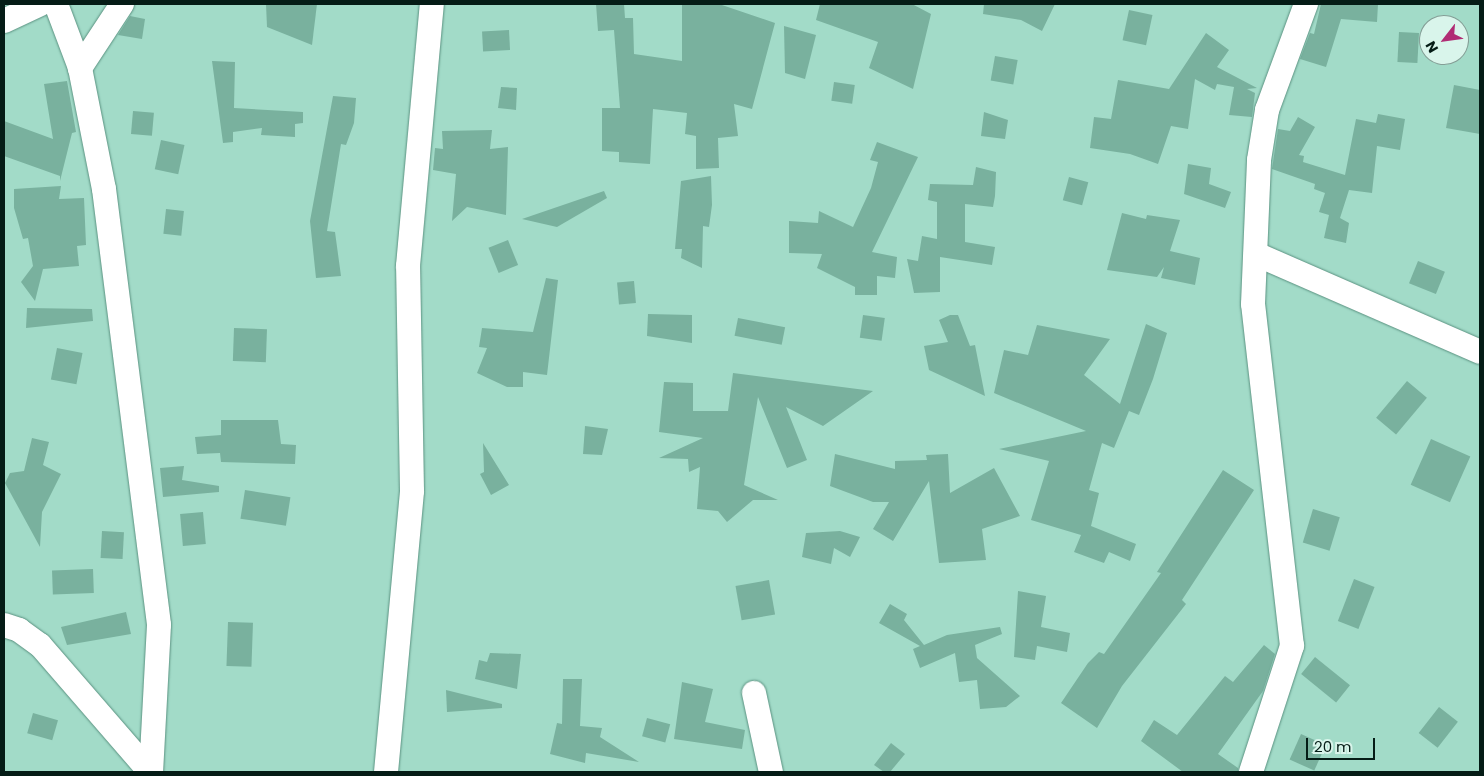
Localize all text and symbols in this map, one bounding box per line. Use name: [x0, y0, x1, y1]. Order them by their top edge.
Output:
north arrow: [1419, 15, 1469, 65]
text: N: [1421, 37, 1443, 57]
scale bar: [1309, 728, 1378, 760]
text: 20 m: [1314, 736, 1352, 757]

